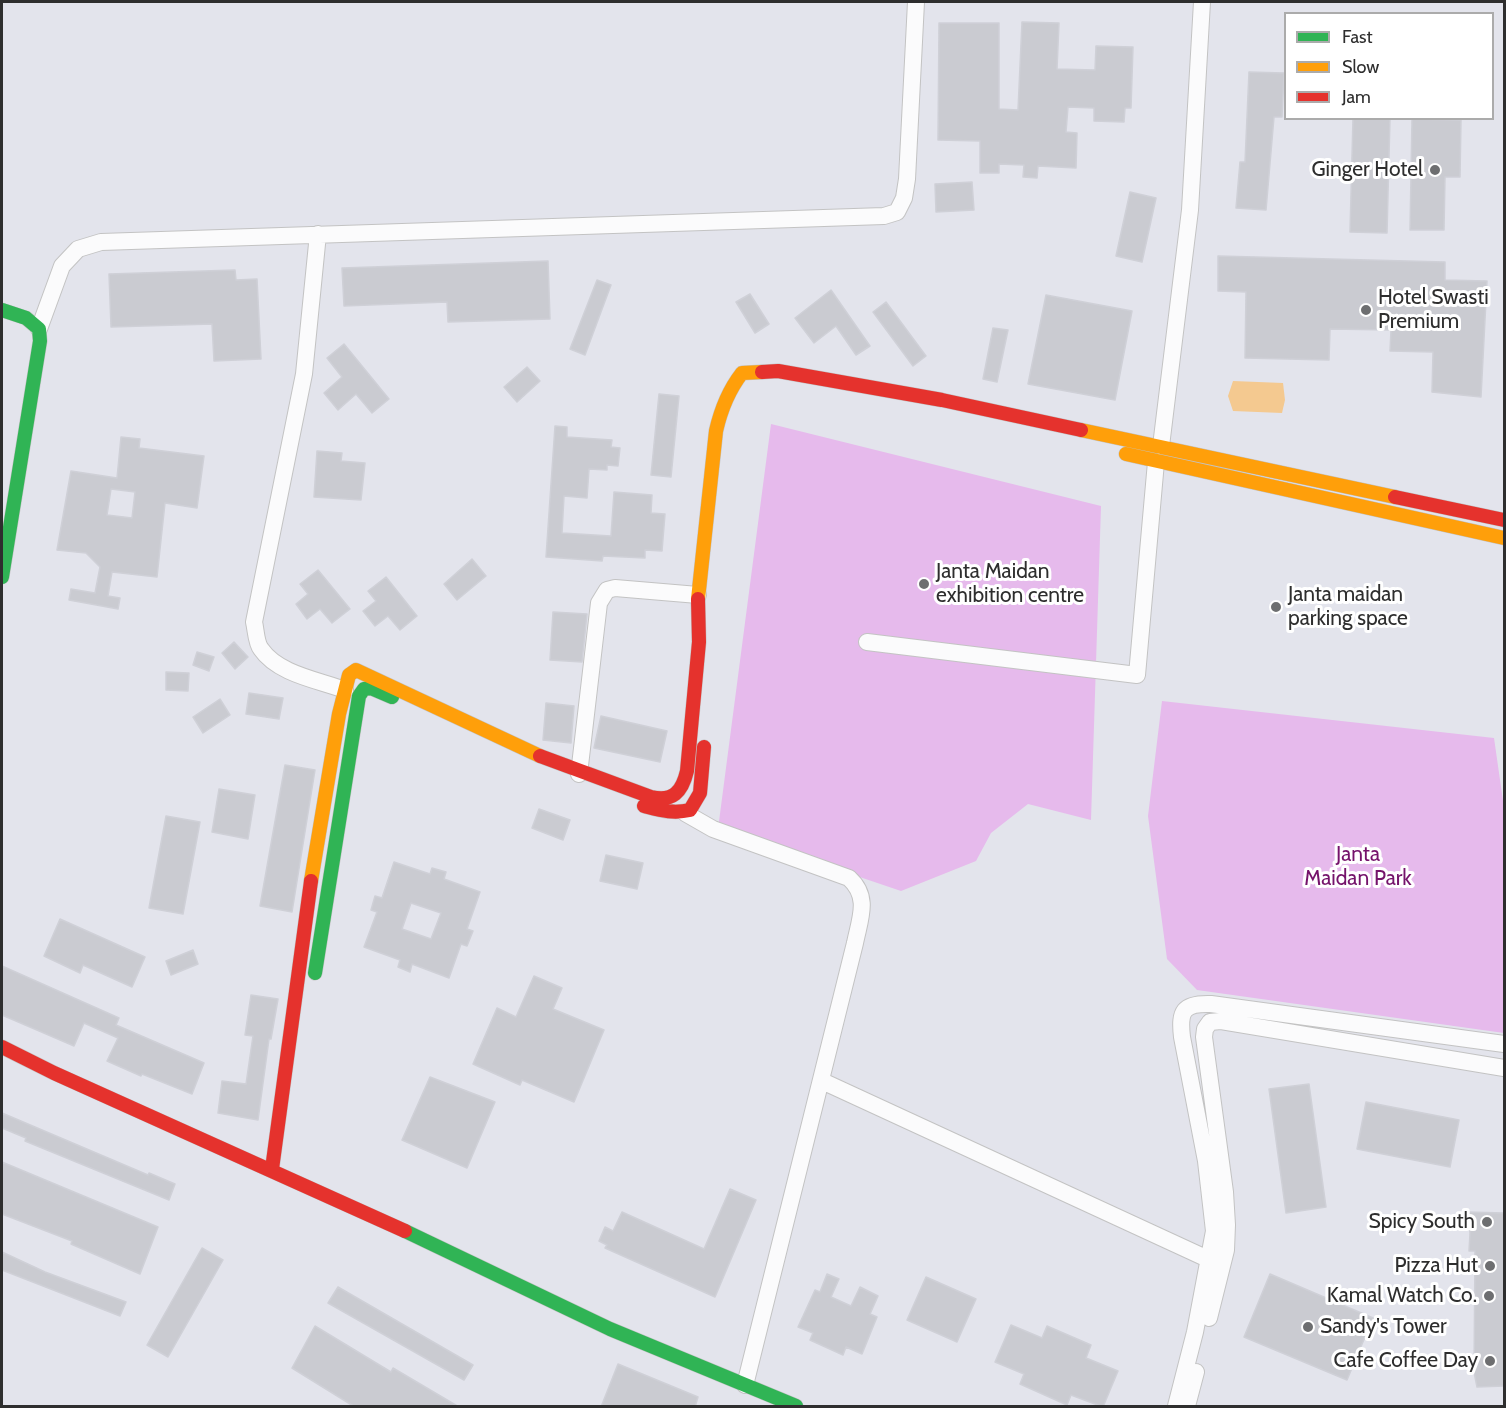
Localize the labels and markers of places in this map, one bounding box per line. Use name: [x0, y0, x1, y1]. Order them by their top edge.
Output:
place label: Ginger Hotel: [1312, 157, 1423, 183]
marker: Ginger Hotel: [1428, 163, 1442, 177]
place label: Hotel Swasti Premium: [1378, 285, 1489, 335]
marker: Hotel Swasti Premium: [1359, 303, 1373, 317]
place label: Janta Maidan exhibition centre: [936, 559, 1084, 609]
marker: Janta Maidan exhibition centre: [917, 577, 931, 591]
place label: Janta maidan parking space: [1288, 582, 1408, 632]
marker: Janta maidan parking space: [1269, 600, 1283, 614]
place label: Spicy South: [1369, 1209, 1475, 1235]
marker: Spicy South: [1480, 1215, 1494, 1229]
place label: Pizza Hut: [1394, 1253, 1478, 1279]
marker: Pizza Hut: [1483, 1259, 1497, 1273]
place label: Kamal Watch Co.: [1327, 1283, 1477, 1309]
marker: Kamal Watch Co.: [1482, 1289, 1496, 1303]
place label: Sandy's Tower: [1320, 1314, 1447, 1340]
marker: Sandy's Tower: [1301, 1320, 1315, 1334]
place label: Cafe Coffee Day: [1333, 1348, 1478, 1374]
marker: Cafe Coffee Day: [1483, 1354, 1497, 1368]

